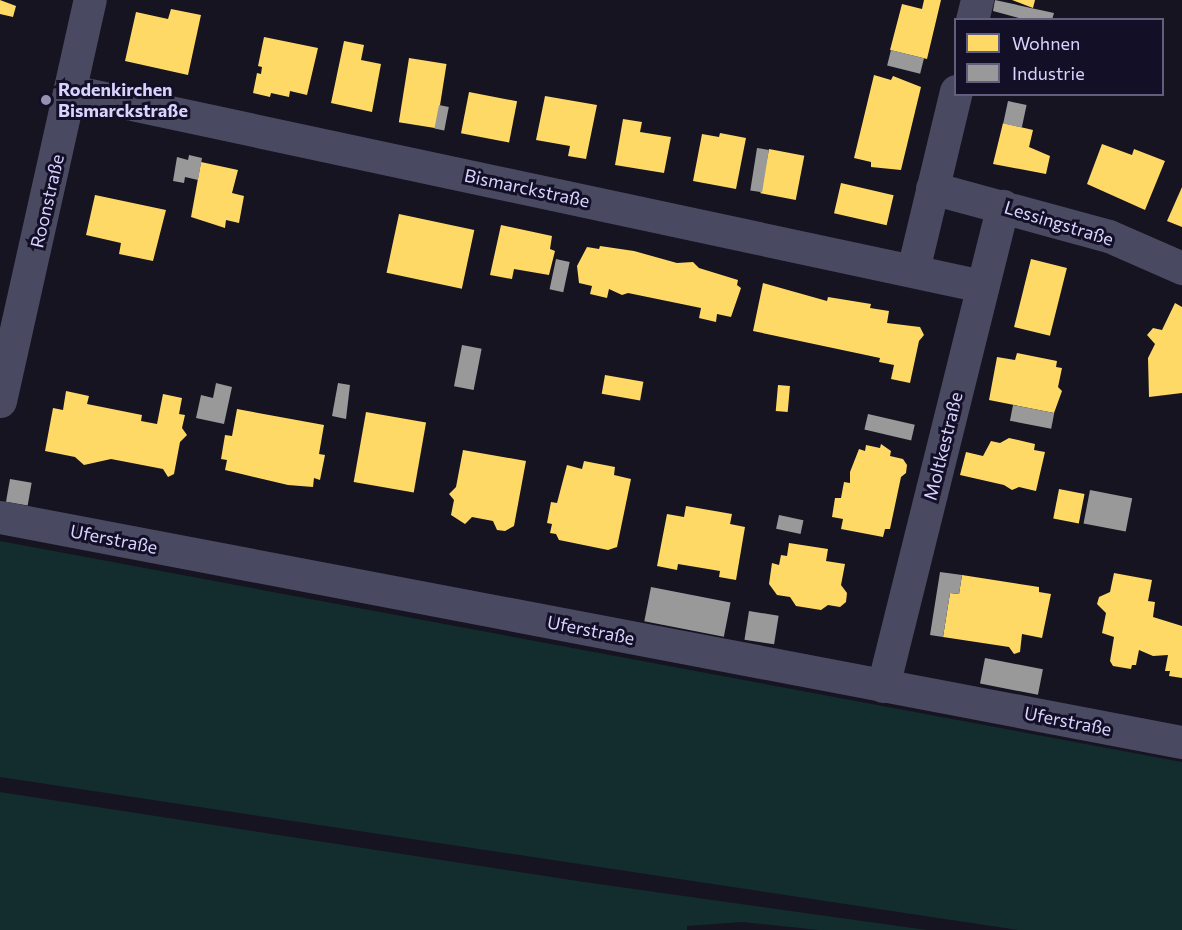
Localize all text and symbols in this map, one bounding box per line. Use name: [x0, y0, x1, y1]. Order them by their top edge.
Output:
legend: [954, 18, 1164, 96]
text: Wohnen: [1012, 32, 1080, 54]
text: Industrie: [1012, 62, 1085, 84]
place label: Rodenkirchen Bismarckstraße: [58, 79, 188, 122]
marker: Rodenkirchen Bismarckstraße: [39, 93, 53, 107]
street label: Roonstraße: [26, 152, 68, 250]
street label: Bismarckstraße: [462, 164, 592, 212]
street label: Lessingstraße: [1002, 196, 1116, 250]
street label: Moltkestraße: [919, 389, 967, 503]
street label: Uferstraße: [68, 520, 160, 558]
street label: Uferstraße: [545, 611, 637, 649]
street label: Uferstraße: [1022, 702, 1114, 740]

